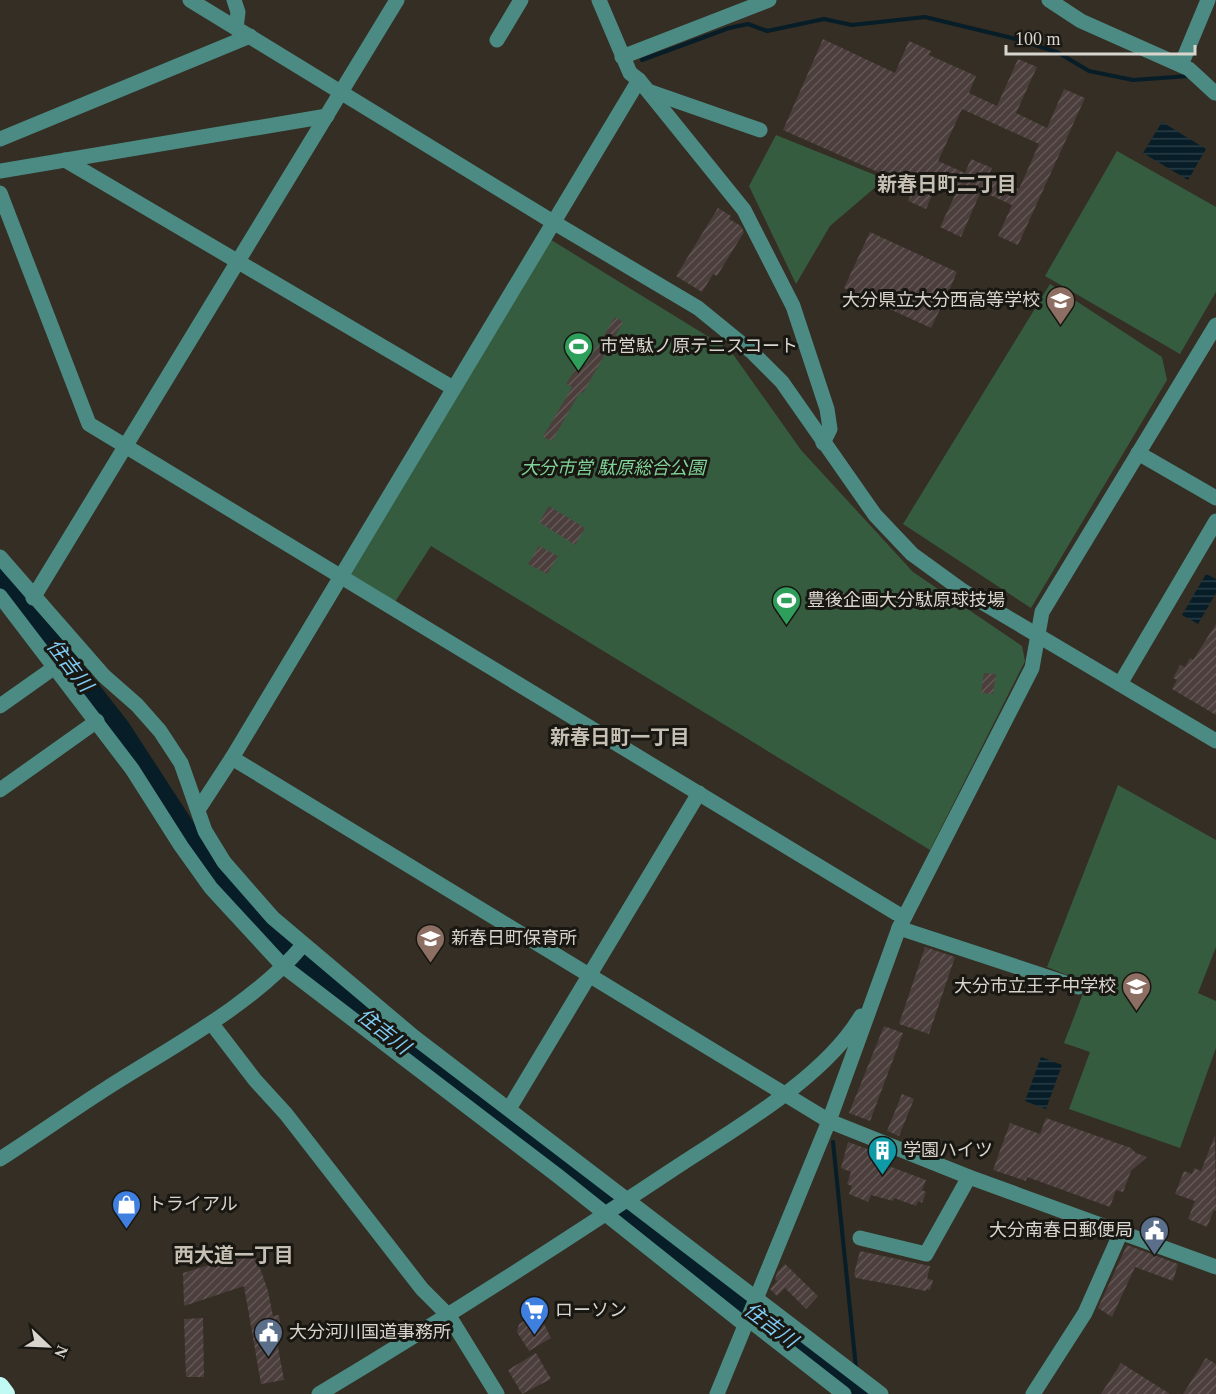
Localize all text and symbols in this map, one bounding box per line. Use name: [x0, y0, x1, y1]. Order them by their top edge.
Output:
scale bar: [1006, 18, 1195, 56]
text: 100 m: [1015, 29, 1061, 49]
district label: 新春日町二丁目: [877, 173, 1017, 195]
school or university icon: 大分県立大分西高等学校: [1045, 284, 1077, 326]
place label: 大分県立大分西高等学校: [842, 290, 1040, 310]
sports icon: 市営駄ノ原テニスコート: [563, 330, 595, 372]
place label: 市営駄ノ原テニスコート: [600, 336, 798, 356]
park label: 大分市営 駄原総合公園: [521, 458, 708, 478]
sports icon: 豊後企画大分駄原球技場: [770, 584, 802, 626]
place label: 豊後企画大分駄原球技場: [807, 590, 1005, 610]
water label: 住吉川: [43, 635, 98, 697]
district label: 新春日町一丁目: [550, 726, 690, 748]
school or university icon: 新春日町保育所: [414, 922, 446, 964]
place label: 新春日町保育所: [451, 928, 577, 948]
school or university icon: 大分市立王子中学校: [1121, 970, 1153, 1012]
place label: 大分市立王子中学校: [954, 976, 1116, 996]
water label: 住吉川: [354, 1004, 416, 1059]
building icon: 学園ハイツ: [866, 1134, 898, 1176]
place label: 学園ハイツ: [903, 1140, 993, 1160]
shop icon: トライアル: [111, 1188, 143, 1230]
place label: トライアル: [148, 1194, 238, 1214]
public building icon: 大分南春日郵便局: [1138, 1214, 1170, 1256]
place label: 大分南春日郵便局: [989, 1220, 1133, 1240]
district label: 西大道一丁目: [174, 1244, 294, 1266]
supermarket icon: ローソン: [518, 1294, 550, 1336]
water label: 住吉川: [740, 1298, 803, 1353]
place label: ローソン: [555, 1300, 627, 1320]
north arrow: [18, 1316, 78, 1376]
public building icon: 大分河川国道事務所: [252, 1316, 284, 1358]
place label: 大分河川国道事務所: [289, 1322, 451, 1342]
text: N: [51, 1343, 71, 1361]

